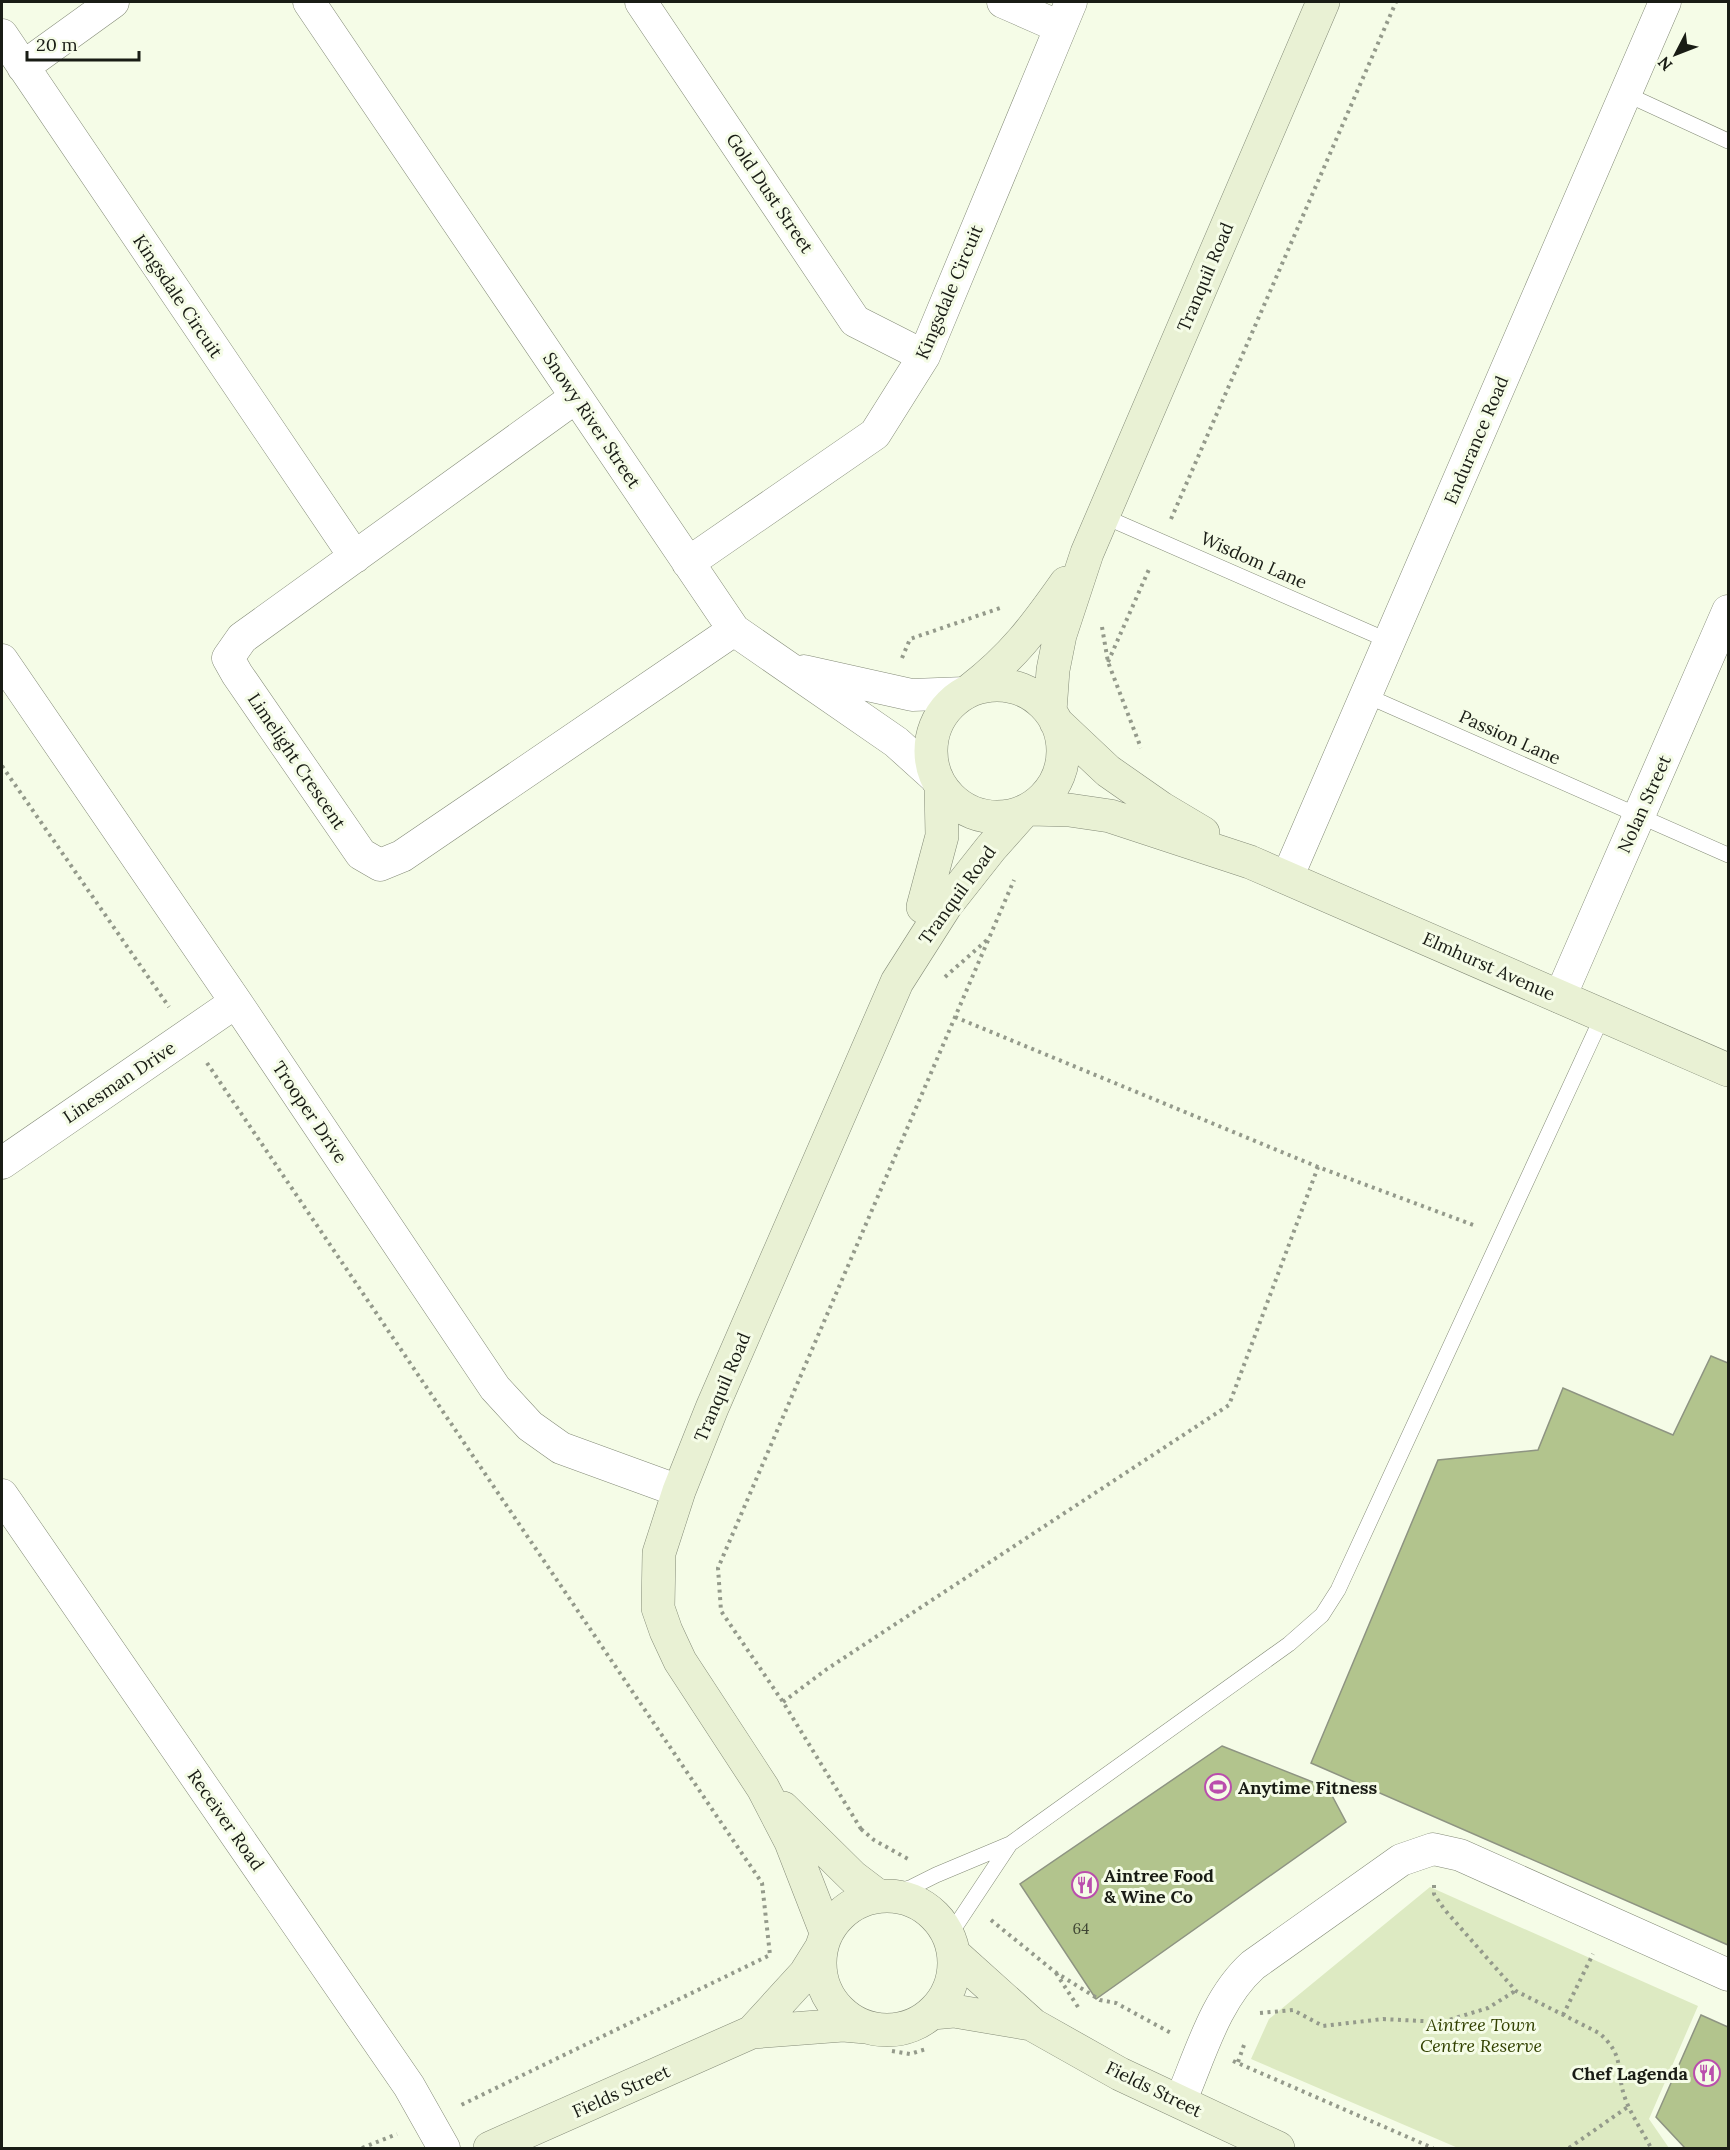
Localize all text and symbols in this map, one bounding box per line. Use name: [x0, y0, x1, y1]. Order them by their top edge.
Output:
scale bar: [27, 24, 140, 62]
north arrow: [1646, 24, 1706, 84]
text: 20 m: [36, 33, 78, 56]
text: N: [1653, 53, 1676, 75]
street label: Gold Dust Street: [721, 129, 819, 257]
street label: Tranquil Road: [1172, 219, 1238, 335]
street label: Kingsdale Circuit: [910, 221, 988, 363]
street label: Kingsdale Circuit: [128, 230, 228, 362]
street label: Snowy River Street: [538, 348, 646, 492]
street label: Endurance Road: [1439, 372, 1513, 508]
street label: Wisdom Lane: [1197, 526, 1311, 594]
street label: Limelight Crescent: [243, 689, 351, 833]
street label: Passion Lane: [1456, 704, 1565, 770]
street label: Nolan Street: [1612, 751, 1676, 857]
street label: Tranquil Road: [913, 841, 1001, 949]
street label: Elmhurst Avenue: [1419, 926, 1559, 1006]
street label: Linesman Drive: [58, 1036, 180, 1128]
street label: Trooper Drive: [267, 1057, 353, 1168]
street label: Tranquil Road: [689, 1329, 755, 1445]
street label: Receiver Road: [183, 1765, 269, 1875]
sports icon: Anytime Fitness: [1203, 1772, 1233, 1802]
place label: Anytime Fitness: [1238, 1776, 1378, 1799]
place label: Aintree Food & Wine Co: [1104, 1864, 1214, 1908]
restaurant icon: Aintree Food & Wine Co: [1070, 1870, 1100, 1900]
house number: 64: [1073, 1919, 1089, 1938]
park label: Aintree Town Centre Reserve: [1420, 2013, 1542, 2057]
street label: Fields Street: [1102, 2056, 1206, 2122]
restaurant icon: Chef Lagenda: [1692, 2058, 1722, 2088]
street label: Fields Street: [569, 2059, 673, 2123]
place label: Chef Lagenda: [1572, 2062, 1689, 2085]

